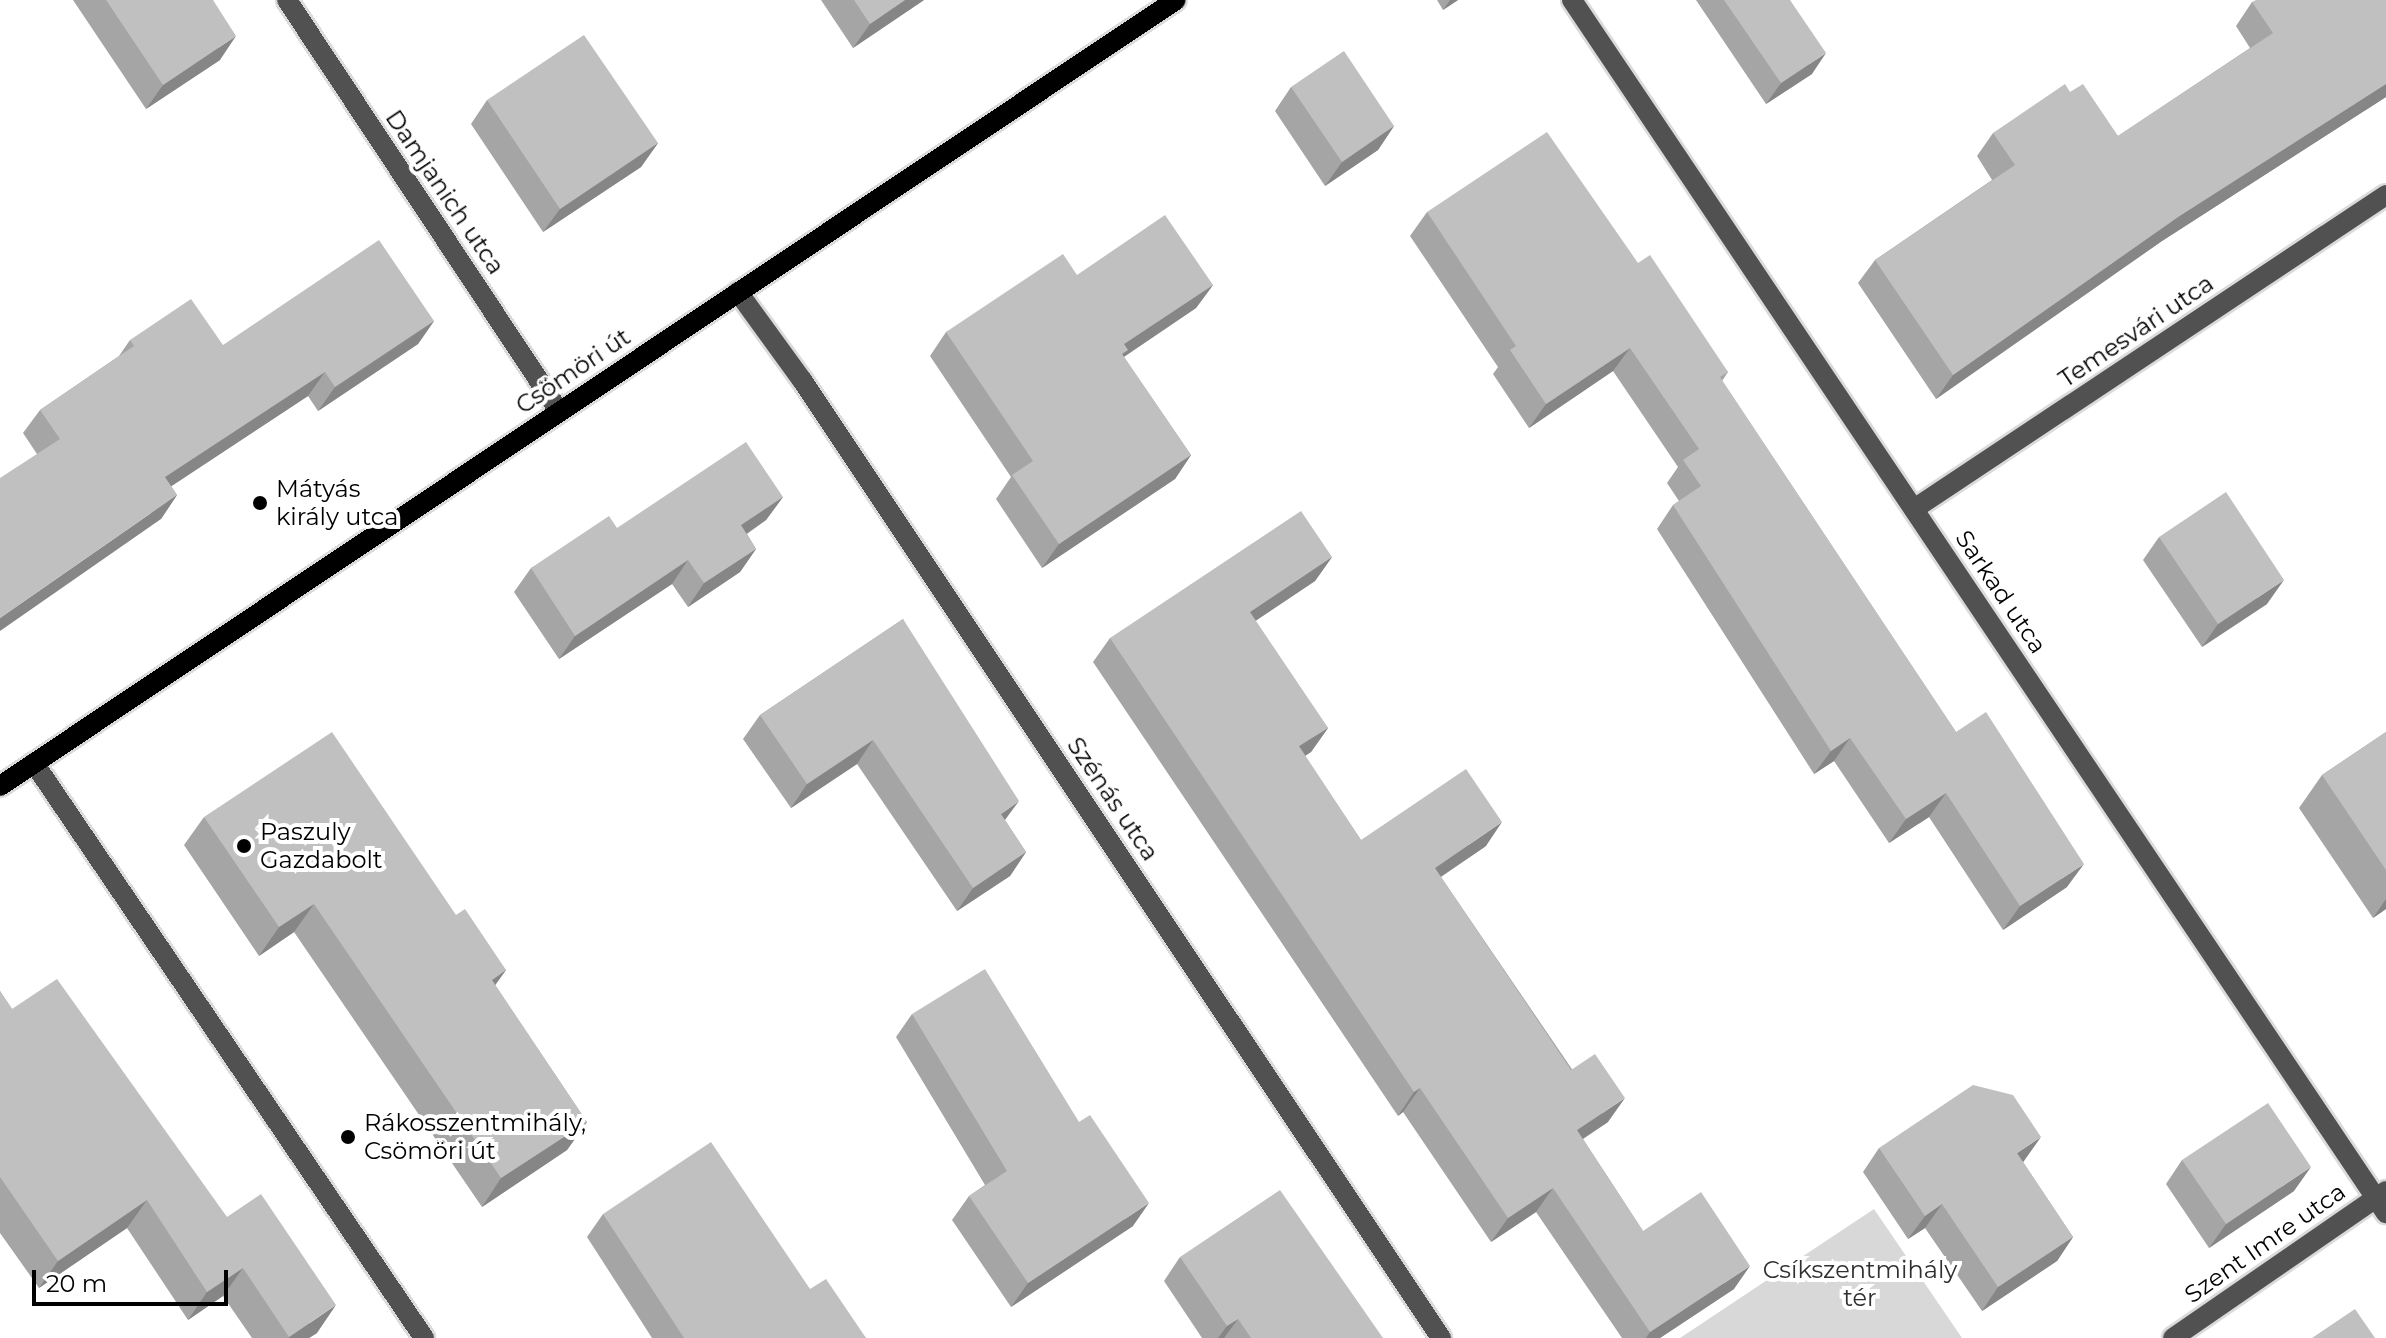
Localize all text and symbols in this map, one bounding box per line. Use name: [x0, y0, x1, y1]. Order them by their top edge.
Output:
street label: Damjanich utca: [379, 104, 511, 280]
street label: Temesvári utca: [2053, 269, 2219, 393]
street label: Csömöri út: [510, 322, 636, 420]
place label: Mátyás király utca: [276, 475, 398, 531]
marker: Mátyás király utca: [251, 494, 269, 512]
street label: Sarkad utca: [1949, 525, 2053, 659]
street label: Szénás utca: [1061, 732, 1165, 866]
place label: Paszuly Gazdabolt: [260, 818, 383, 874]
marker: Paszuly Gazdabolt: [235, 837, 253, 855]
place label: Rákosszentmihály, Csömöri út: [364, 1109, 586, 1165]
marker: Rákosszentmihály, Csömöri út: [339, 1128, 357, 1146]
street label: Szent Imre utca: [2179, 1177, 2351, 1309]
scale bar: [36, 1254, 232, 1304]
park label: Csíkszentmihály tér: [1763, 1256, 1957, 1312]
text: 20 m: [46, 1269, 107, 1298]

